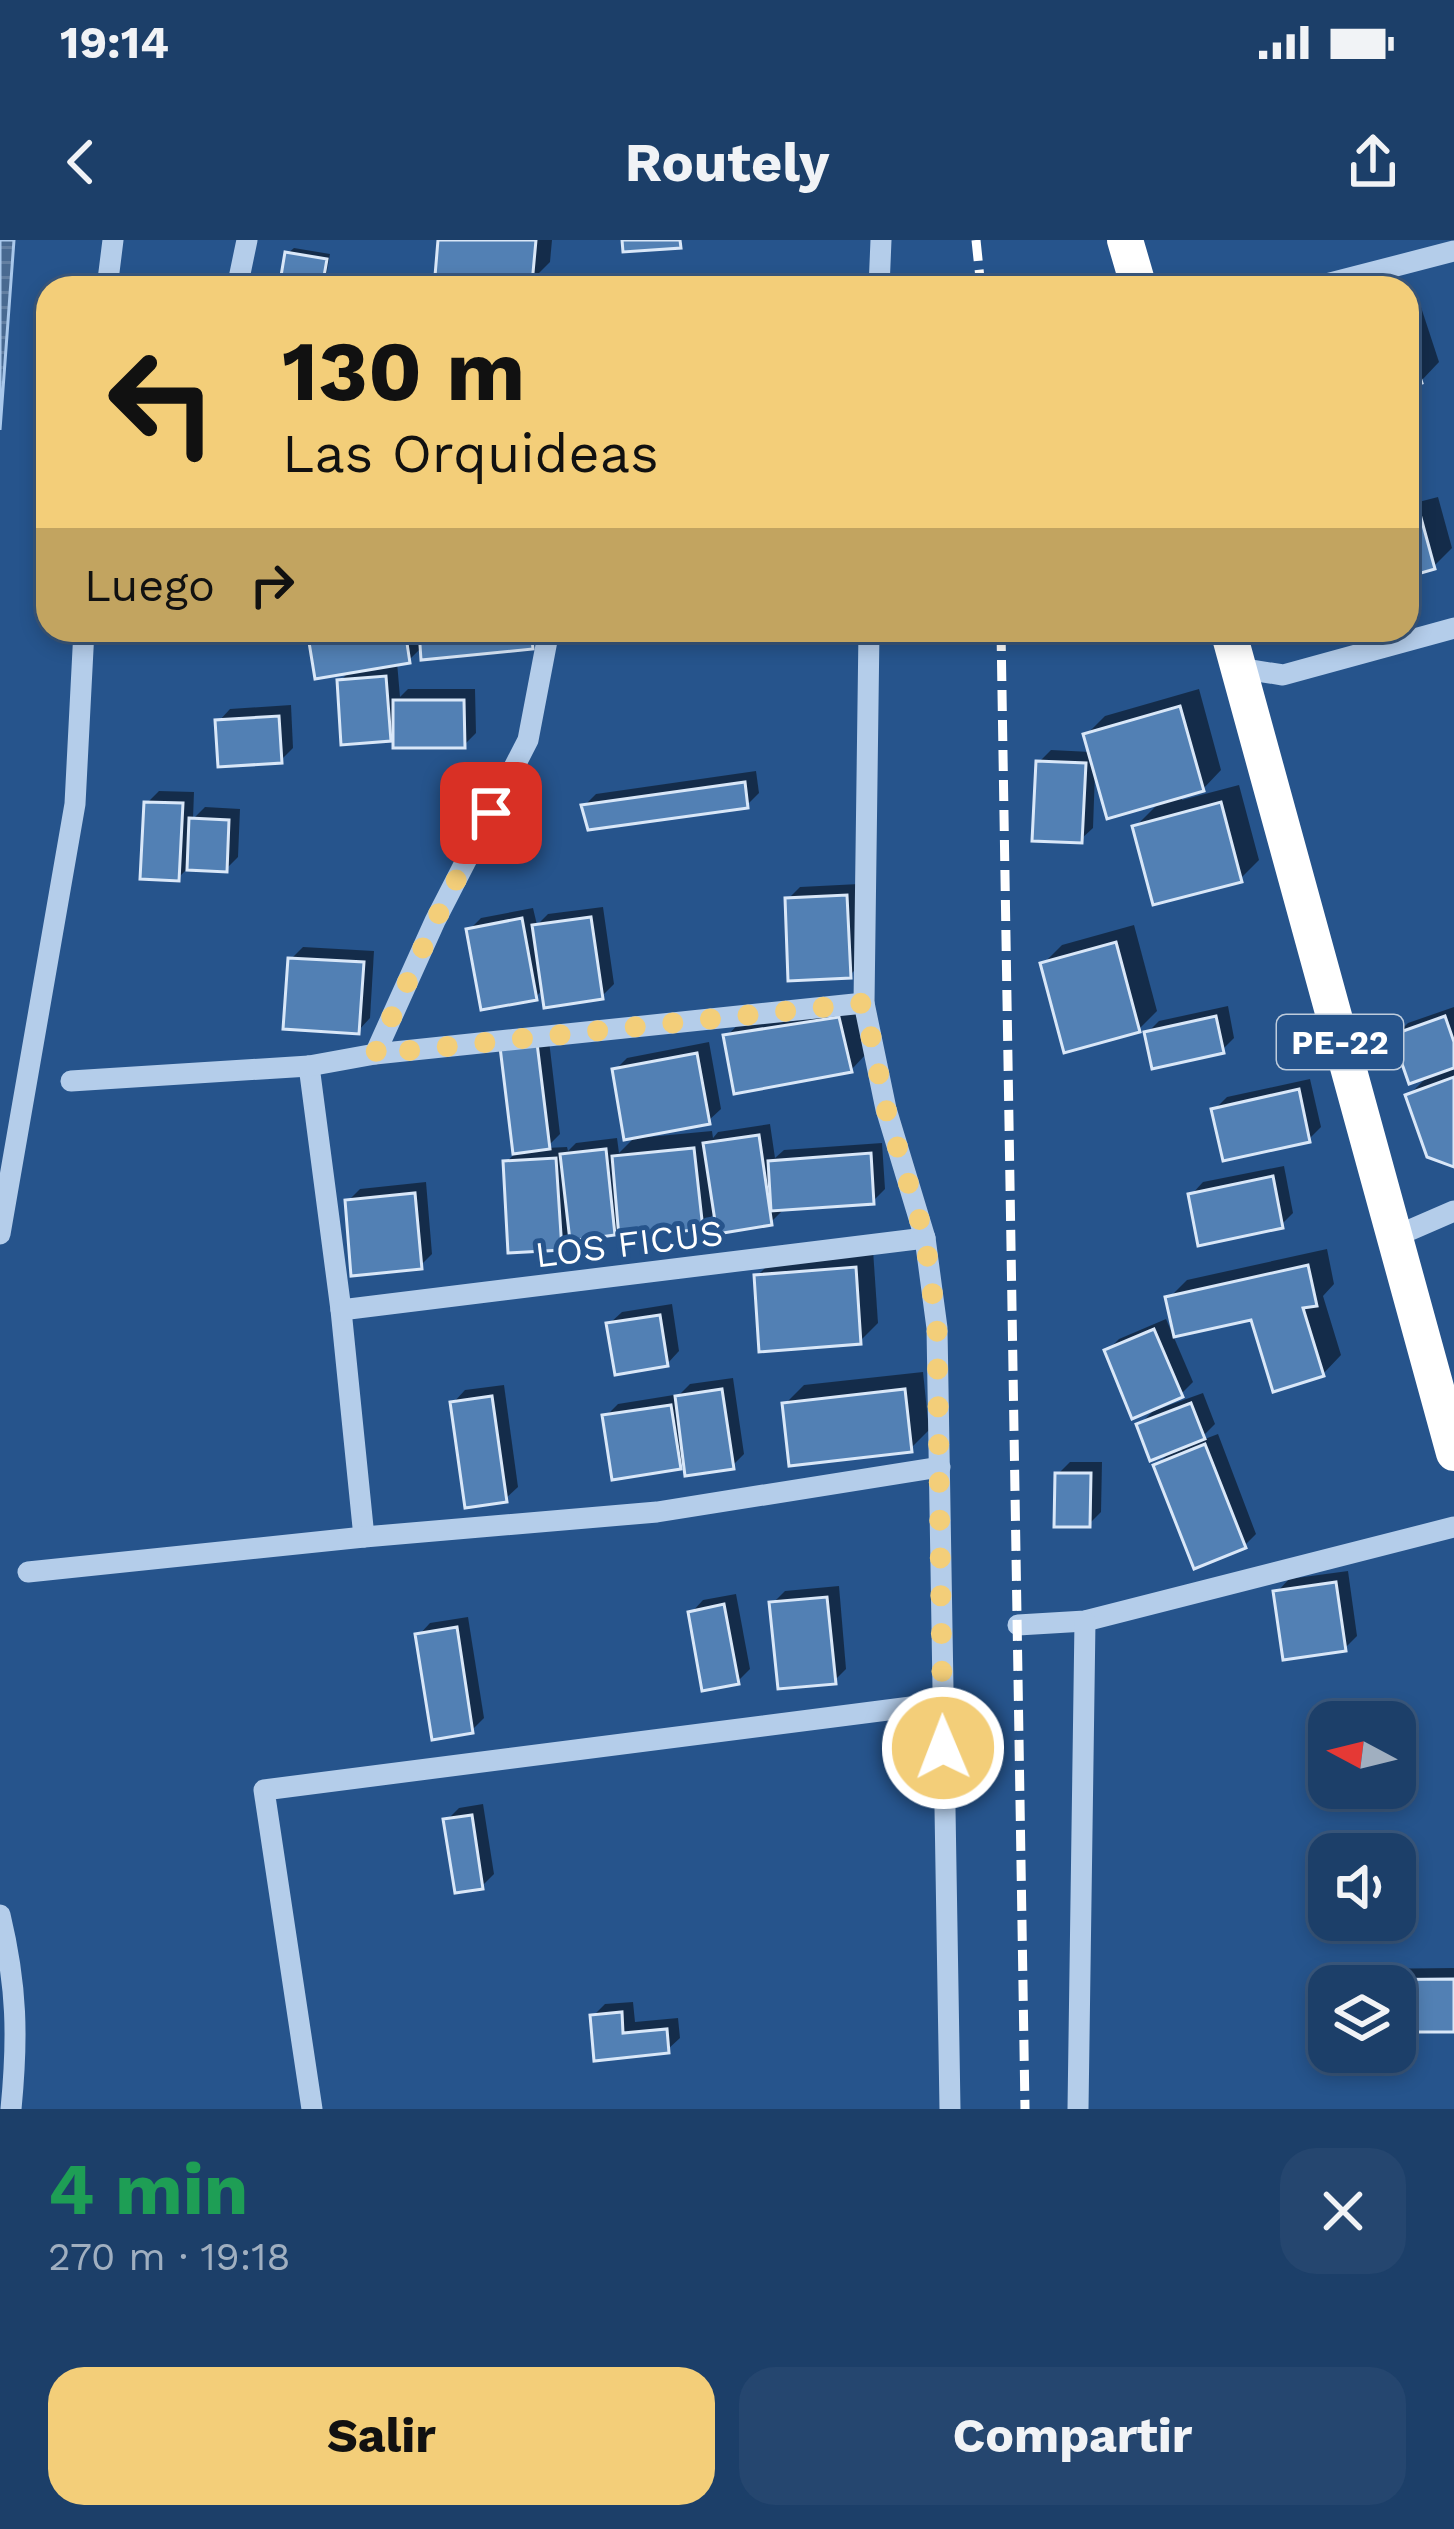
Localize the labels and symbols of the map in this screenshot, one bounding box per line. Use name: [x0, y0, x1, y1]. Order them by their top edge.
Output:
pin: [440, 762, 542, 864]
road number: PE-22: [1277, 1015, 1403, 1069]
street label: LOS FICUS: [533, 1212, 725, 1276]
position arrow: [880, 1685, 1006, 1811]
north arrow: [1308, 1701, 1416, 1809]

